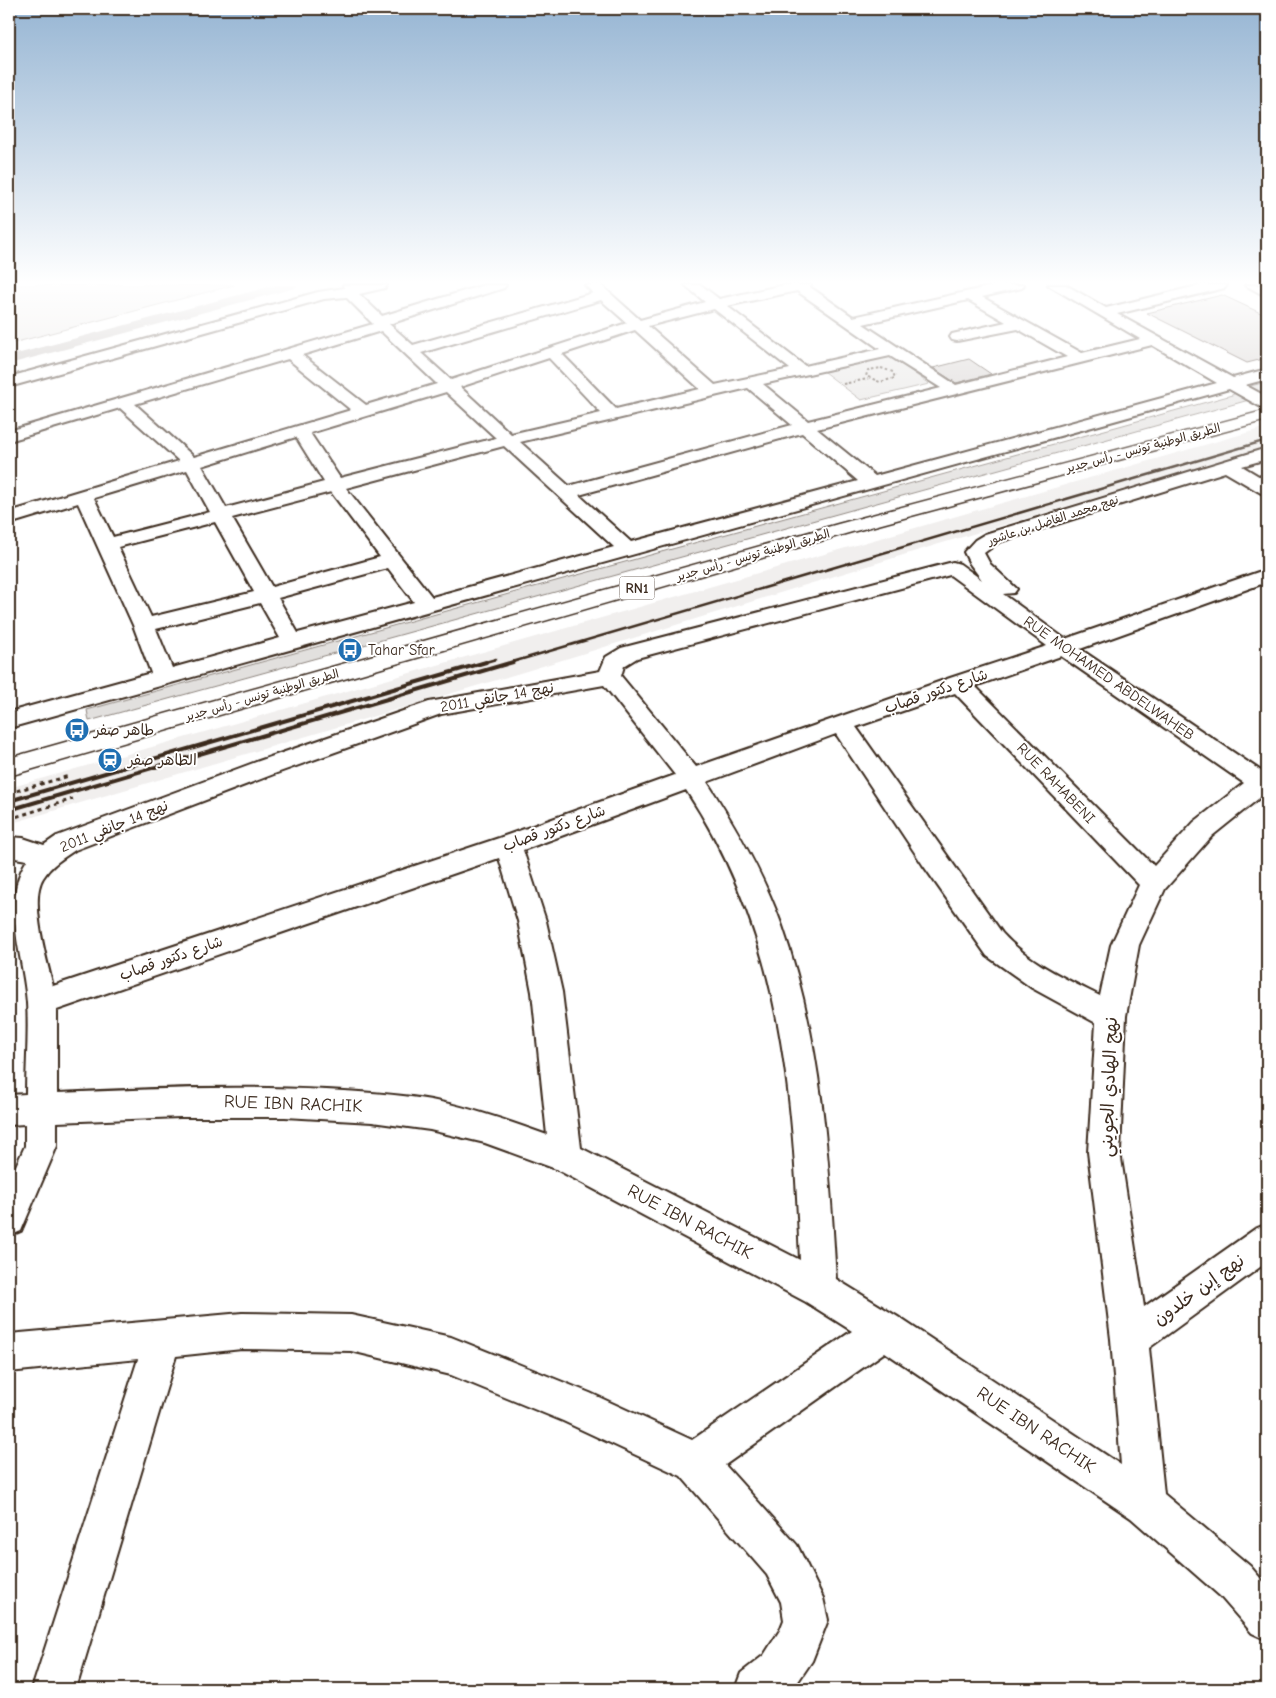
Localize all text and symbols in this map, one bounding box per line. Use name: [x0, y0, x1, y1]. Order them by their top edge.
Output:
street label: الطريق الوطنية تونس - رأس جدير: [1063, 421, 1222, 477]
street label: نهج محمد الفاضل بن عاشور: [985, 492, 1121, 550]
street label: الطريق الوطنية تونس - رأس جدير: [674, 526, 832, 585]
road number: RN1: [620, 576, 654, 600]
street label: RUE MOHAMED ABDELWAHEB: [1020, 612, 1198, 744]
bus stop icon: Tahar Sfar: [337, 637, 363, 663]
place label: Tahar Sfar: [368, 641, 435, 659]
street label: شارع دكتور قصاب: [882, 665, 990, 718]
street label: الطريق الوطنية تونس - رأس جدير: [183, 666, 341, 725]
street label: نهج 14 جانفي 2011: [439, 678, 556, 720]
bus stop icon: طاهر صفر: [64, 717, 90, 743]
place label: طاهر صفر: [92, 721, 154, 739]
street label: RUE RAHABENI: [1013, 739, 1099, 827]
station icon: الطاهر صفر: [97, 747, 123, 773]
place label: الطاهر صفر: [126, 751, 197, 769]
street label: نهج 14 جانفي 2011: [57, 796, 172, 860]
street label: شارع دكتور قصاب: [500, 801, 608, 856]
street label: شارع دكتور قصاب: [117, 932, 225, 985]
street label: نهج الهادي الجويني: [1096, 1016, 1127, 1158]
street label: RUE IBN RACHIK: [223, 1091, 363, 1117]
street label: RUE IBN RACHIK: [624, 1180, 756, 1264]
street label: نهج إبن خلدون: [1149, 1250, 1249, 1331]
street label: RUE IBN RACHIK: [973, 1383, 1099, 1477]

